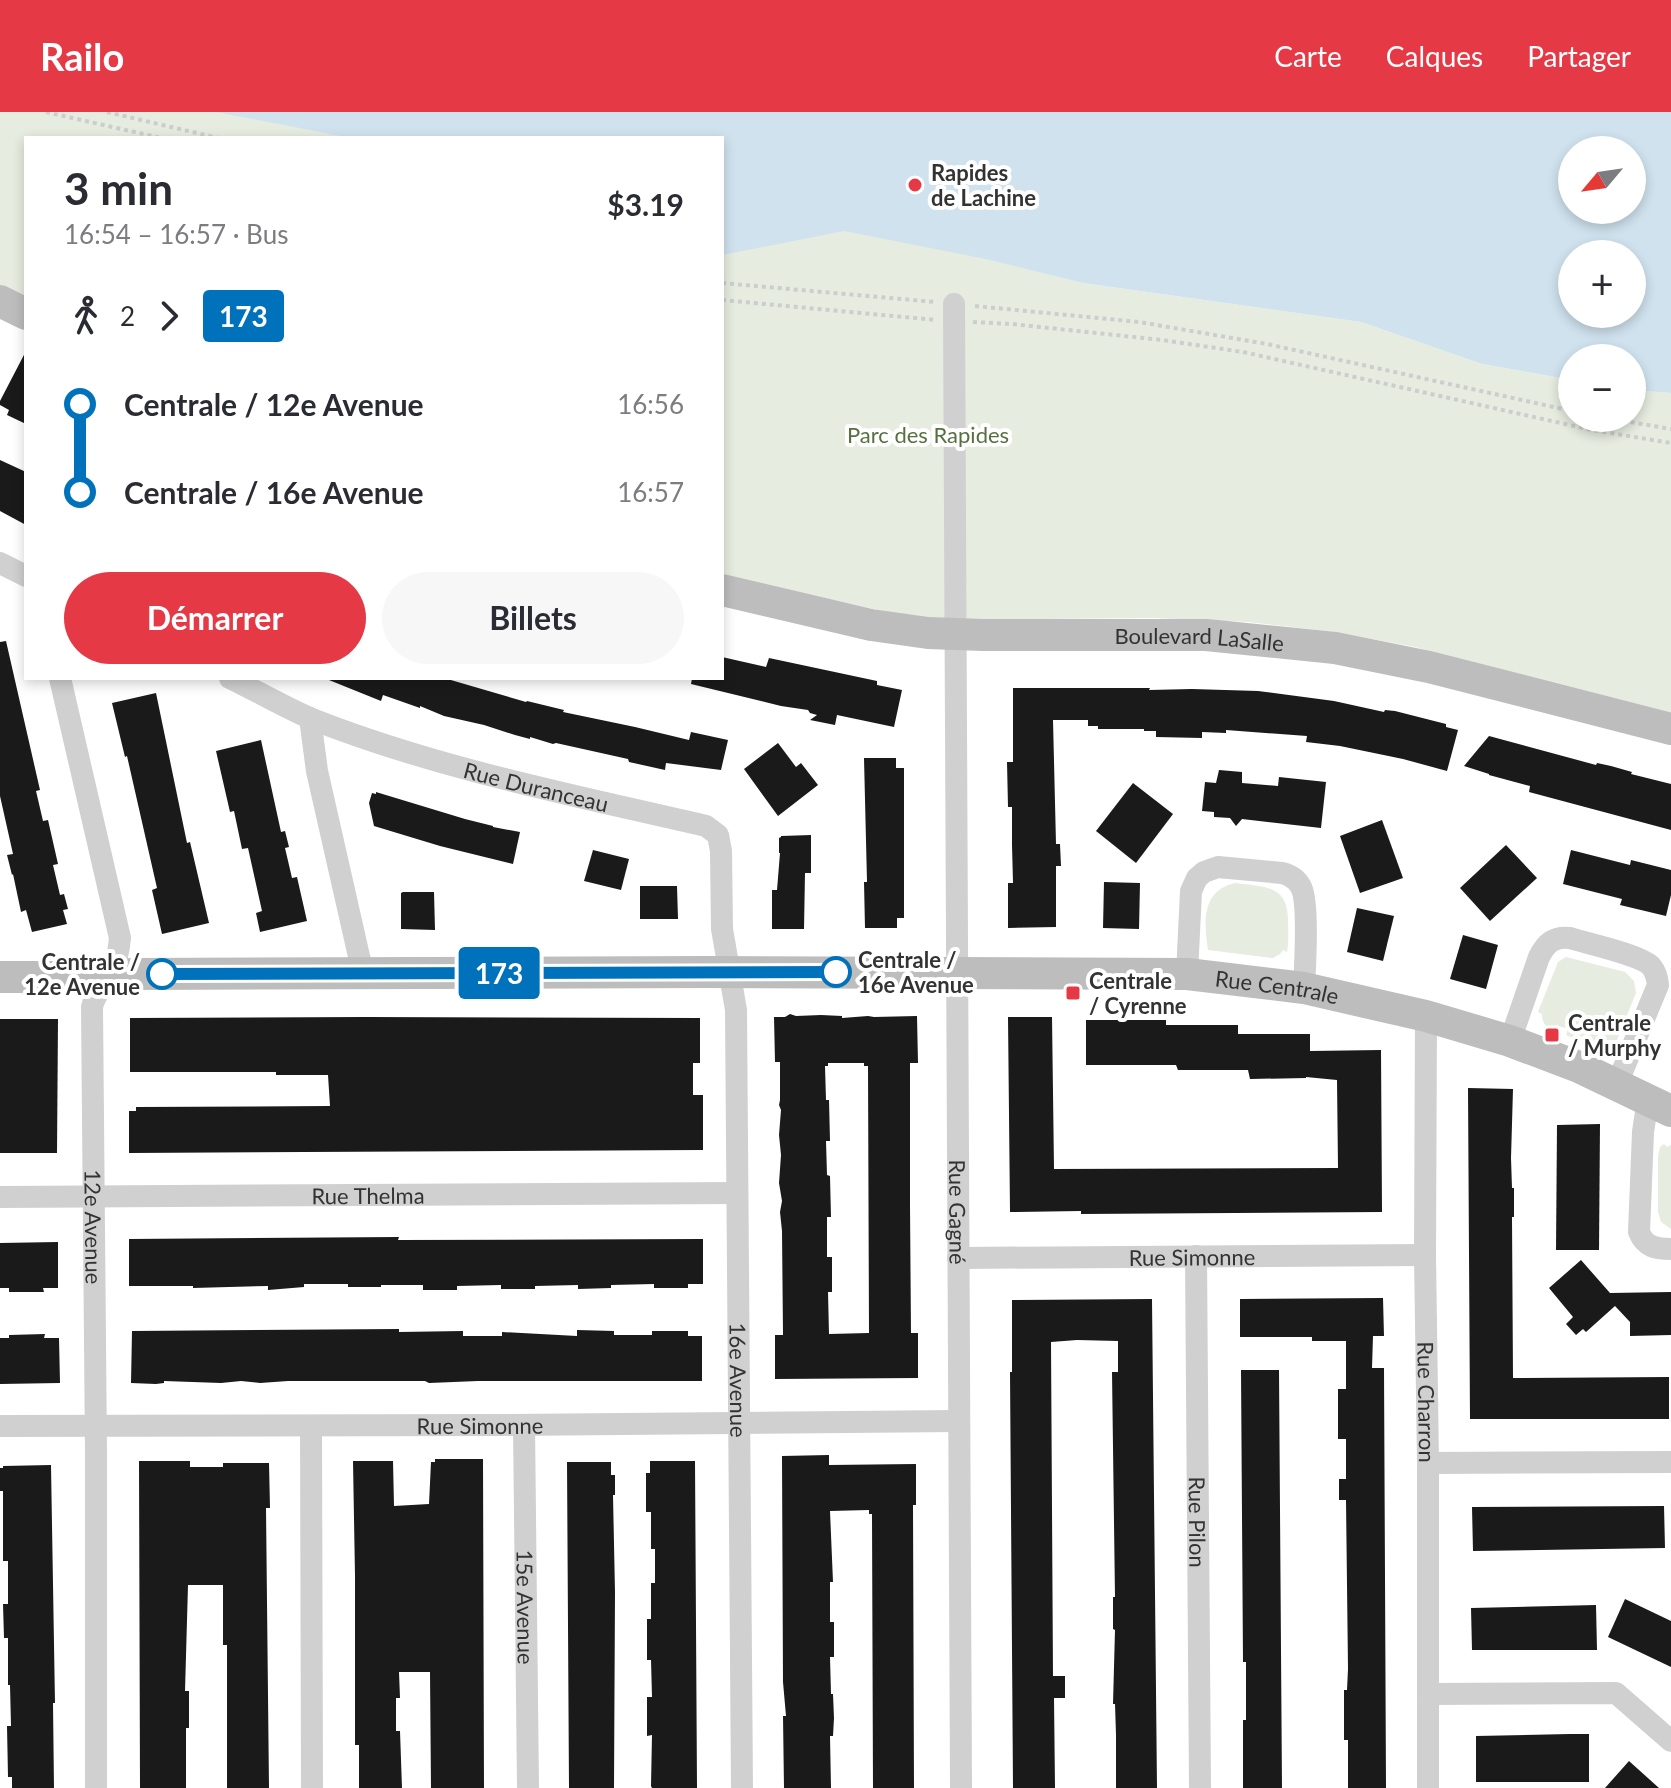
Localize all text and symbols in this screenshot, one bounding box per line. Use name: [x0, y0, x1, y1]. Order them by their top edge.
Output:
text: Railo: [40, 33, 124, 79]
text: Carte: [1274, 39, 1342, 73]
text: Calques: [1386, 39, 1483, 73]
text: Partager: [1527, 39, 1631, 73]
north arrow: [1558, 136, 1646, 224]
map controls: [1558, 136, 1646, 432]
place label: Rapides de Lachine: [931, 159, 1036, 211]
text: 3 min: [64, 162, 173, 214]
marker: Rapides de Lachine: [906, 176, 924, 194]
text: $3.19: [607, 186, 684, 222]
text: 16:54 – 16:57 · Bus: [64, 218, 288, 250]
button: +: [1558, 240, 1646, 328]
icon: walk: [64, 294, 108, 338]
icon: forward: [147, 294, 191, 338]
text: 173: [219, 299, 268, 333]
text: 2: [120, 300, 135, 332]
button: −: [1558, 344, 1646, 432]
text: Centrale / 12e Avenue: [124, 386, 424, 422]
text: 16:56: [617, 388, 684, 420]
park label: Parc des Rapides: [847, 421, 1009, 448]
text: Centrale / 16e Avenue: [124, 474, 424, 510]
text: 16:57: [617, 476, 684, 508]
button: Démarrer: [64, 572, 366, 664]
button: Billets: [382, 572, 684, 664]
street label: Boulevard LaSalle: [1114, 622, 1285, 656]
street label: Rue Duranceau: [461, 756, 611, 817]
place label: Centrale / 16e Avenue: [858, 946, 974, 998]
line badge: 173: [453, 947, 545, 999]
place label: Centrale / 12e Avenue: [24, 948, 140, 1000]
text: 173: [475, 956, 523, 990]
marker: Centrale / 16e Avenue: [821, 957, 851, 987]
marker: Centrale / 12e Avenue: [147, 959, 177, 989]
street label: Rue Centrale: [1214, 964, 1342, 1009]
place label: Centrale / Cyrenne: [1089, 967, 1187, 1019]
marker: Centrale / Cyrenne: [1064, 984, 1082, 1002]
place label: Centrale / Murphy: [1568, 1009, 1661, 1061]
marker: Centrale / Murphy: [1543, 1026, 1561, 1044]
street label: Rue Gagné: [945, 1159, 972, 1265]
street label: 12e Avenue: [80, 1169, 108, 1284]
street label: Rue Thelma: [311, 1181, 425, 1209]
street label: Rue Simonne: [1129, 1243, 1255, 1270]
street label: 16e Avenue: [725, 1323, 753, 1438]
street label: Rue Charron: [1413, 1341, 1441, 1463]
street label: Rue Simonne: [417, 1411, 544, 1439]
street label: Rue Pilon: [1184, 1476, 1212, 1568]
street label: 15e Avenue: [512, 1549, 540, 1665]

